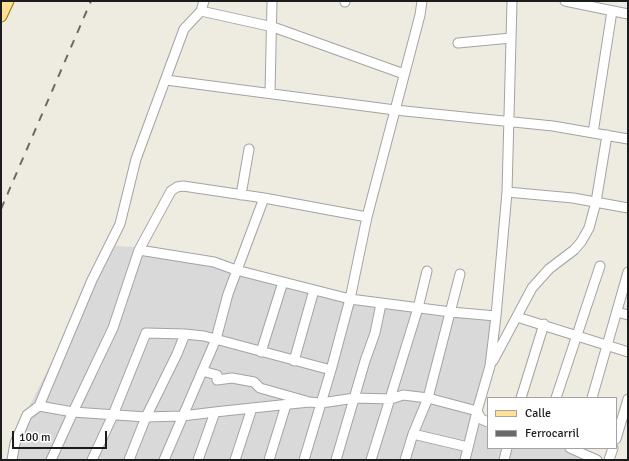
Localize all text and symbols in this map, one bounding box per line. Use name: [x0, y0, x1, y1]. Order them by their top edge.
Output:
legend: [487, 397, 617, 449]
text: Calle: [525, 406, 551, 421]
scale bar: [14, 423, 109, 449]
text: Ferrocarril: [525, 426, 579, 441]
text: 100 m: [19, 430, 51, 445]

